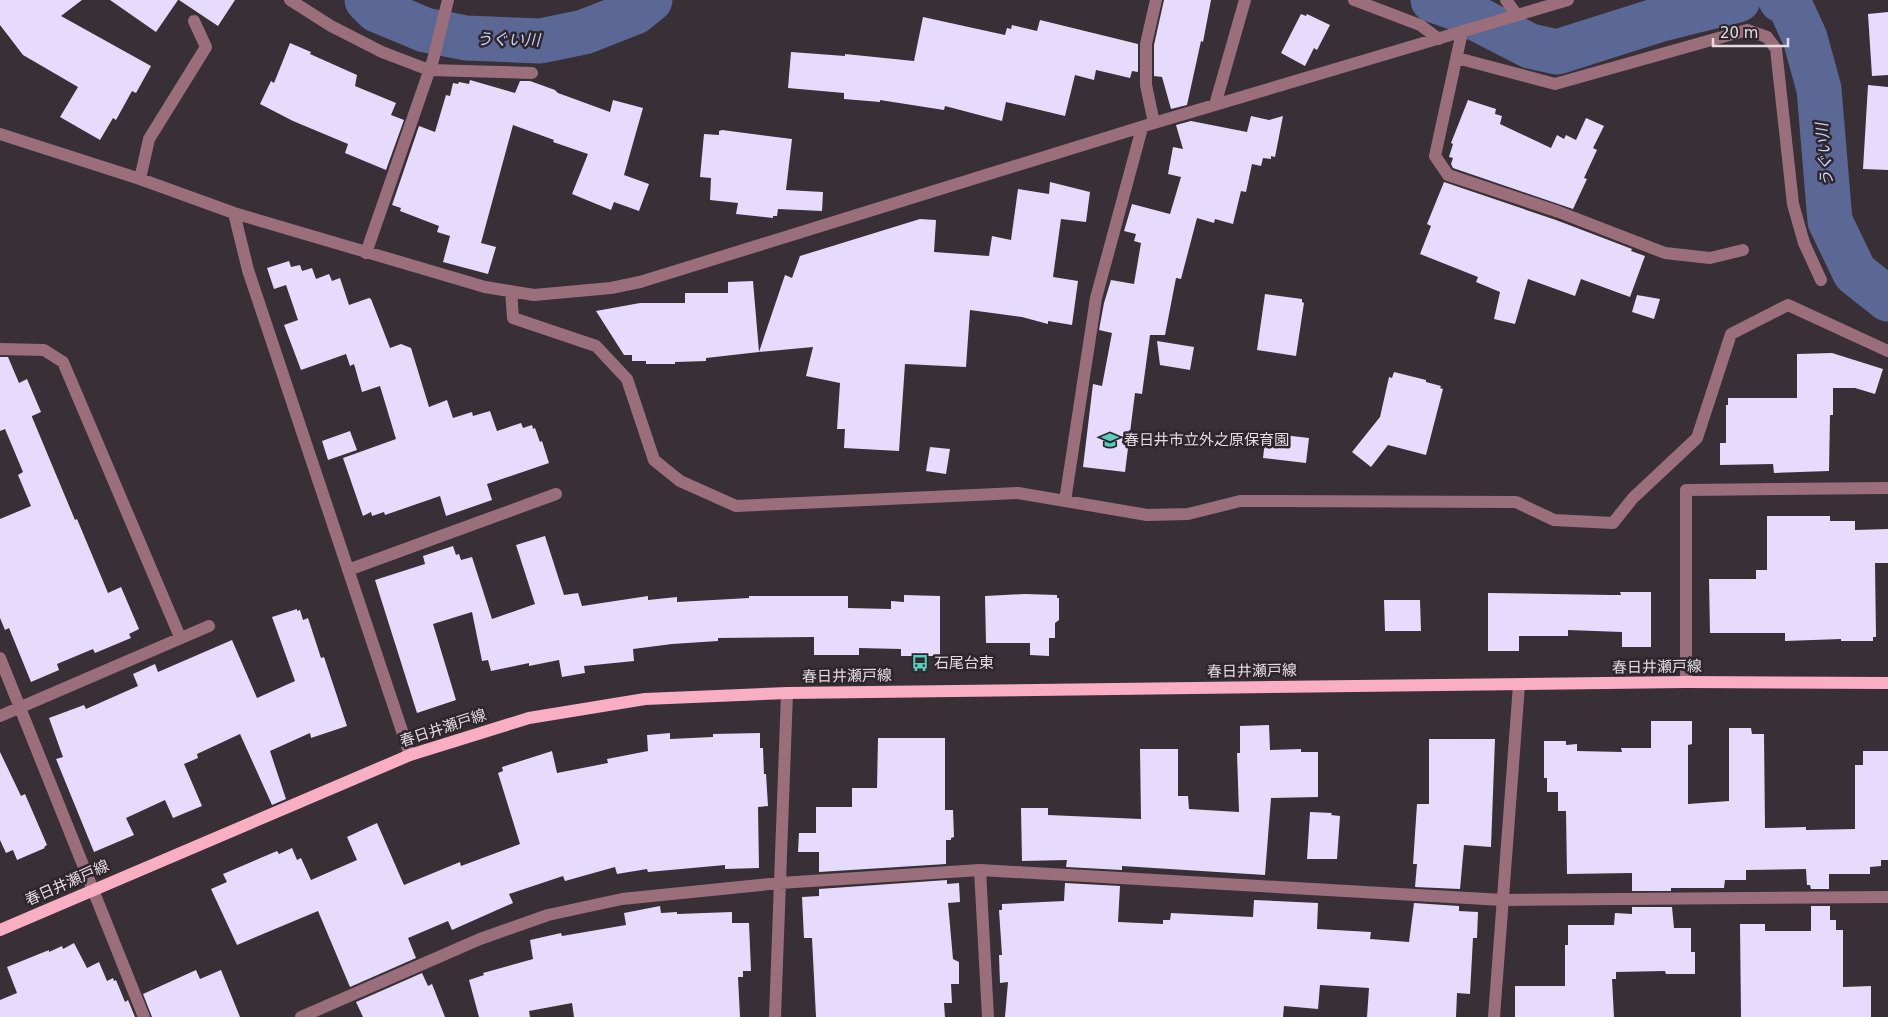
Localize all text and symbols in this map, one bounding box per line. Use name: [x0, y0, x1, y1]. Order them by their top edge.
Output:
scale bar: [1713, 15, 1788, 47]
text: 20 m: [1720, 24, 1758, 42]
water label: うぐい川: [476, 29, 542, 50]
water label: うぐい川: [1812, 120, 1837, 188]
school or university icon: 春日井市立外之原保育園: [1100, 430, 1120, 450]
place label: 春日井市立外之原保育園: [1124, 431, 1289, 449]
bus stop icon: 石尾台東: [910, 653, 930, 673]
place label: 石尾台東: [934, 654, 994, 672]
street label: 春日井瀬戸線: [1612, 657, 1702, 677]
street label: 春日井瀬戸線: [1207, 661, 1297, 681]
street label: 春日井瀬戸線: [802, 666, 892, 686]
street label: 春日井瀬戸線: [397, 706, 489, 750]
street label: 春日井瀬戸線: [22, 856, 112, 910]

